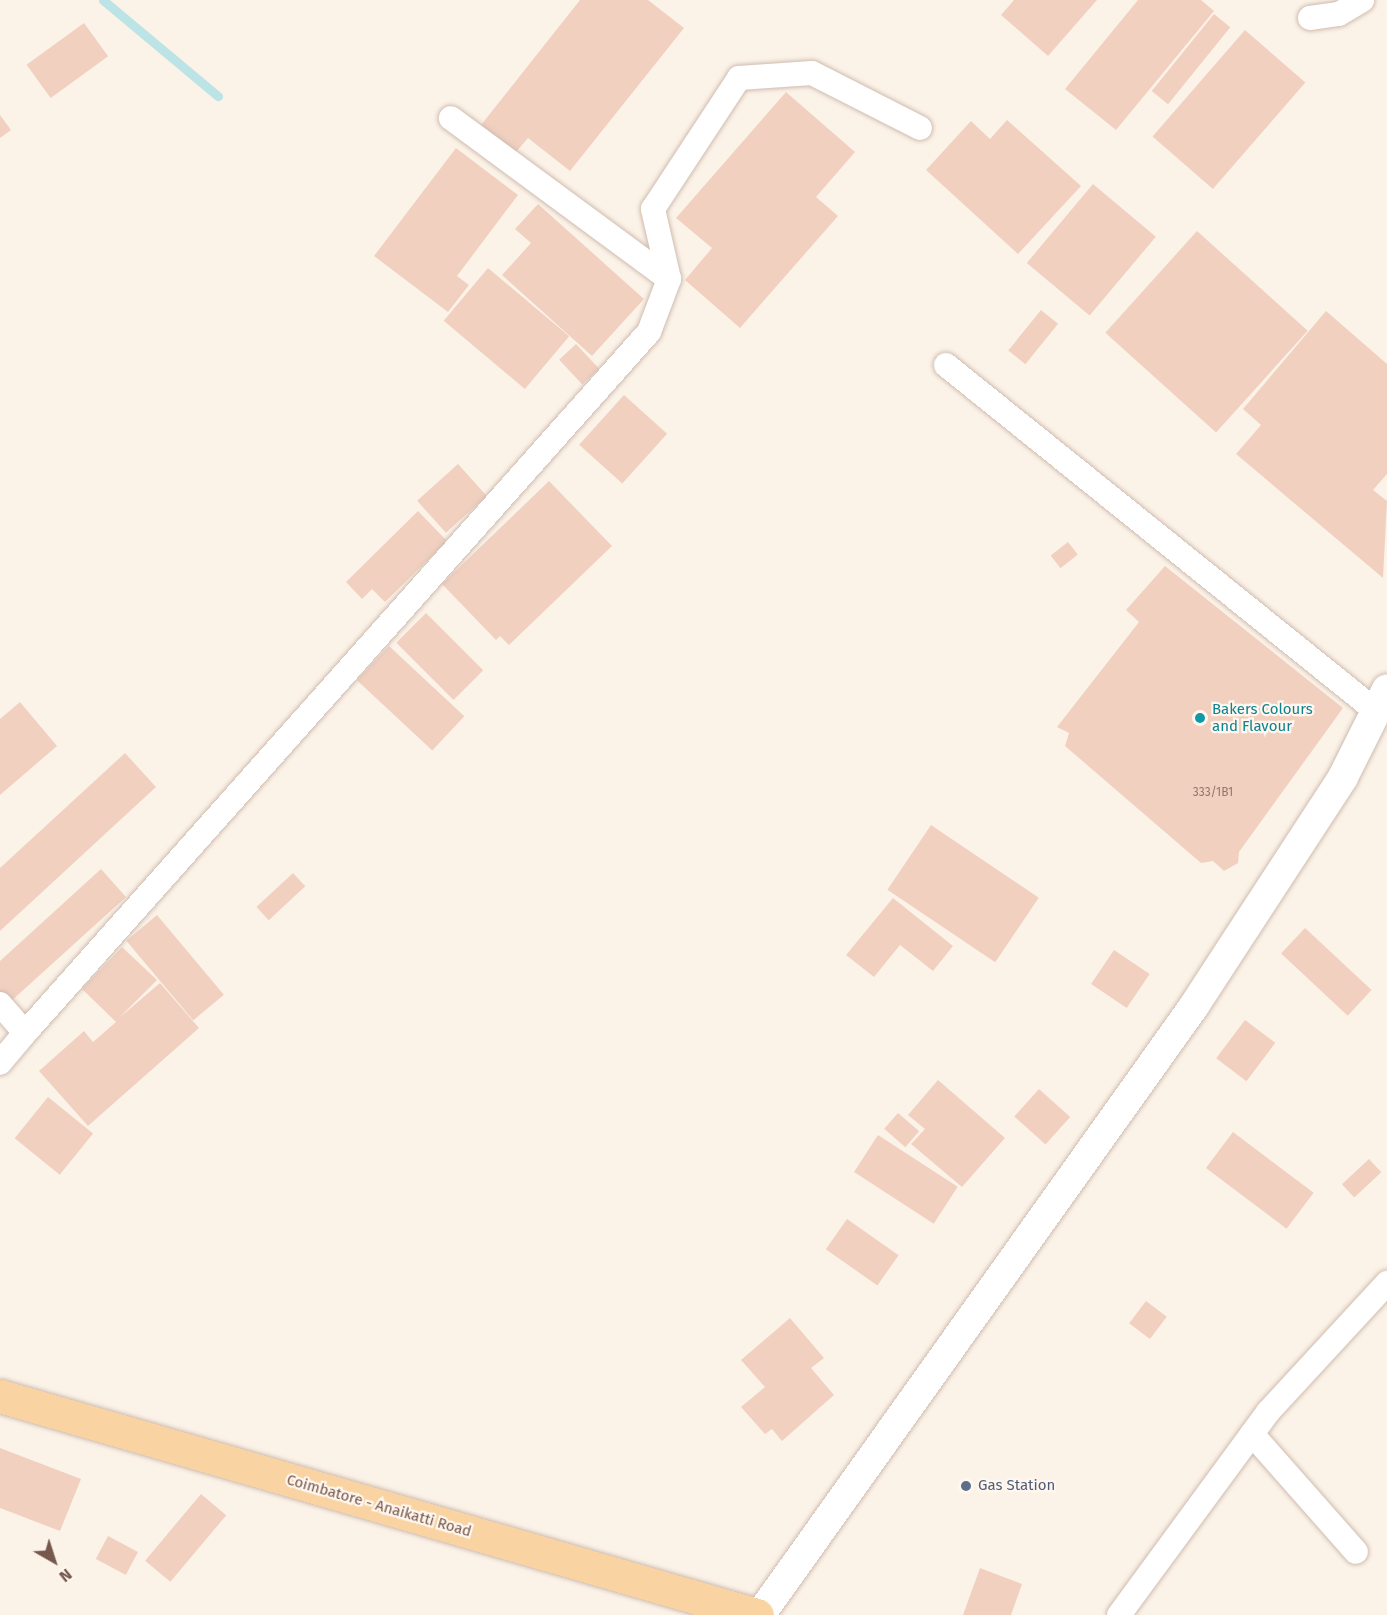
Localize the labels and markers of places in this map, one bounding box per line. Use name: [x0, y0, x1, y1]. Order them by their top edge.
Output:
place label: Bakers Colours and Flavour: [1212, 700, 1313, 735]
marker: Bakers Colours and Flavour: [1193, 711, 1207, 725]
place label: Gas Station: [978, 1477, 1055, 1495]
marker: Gas Station: [959, 1479, 973, 1493]

